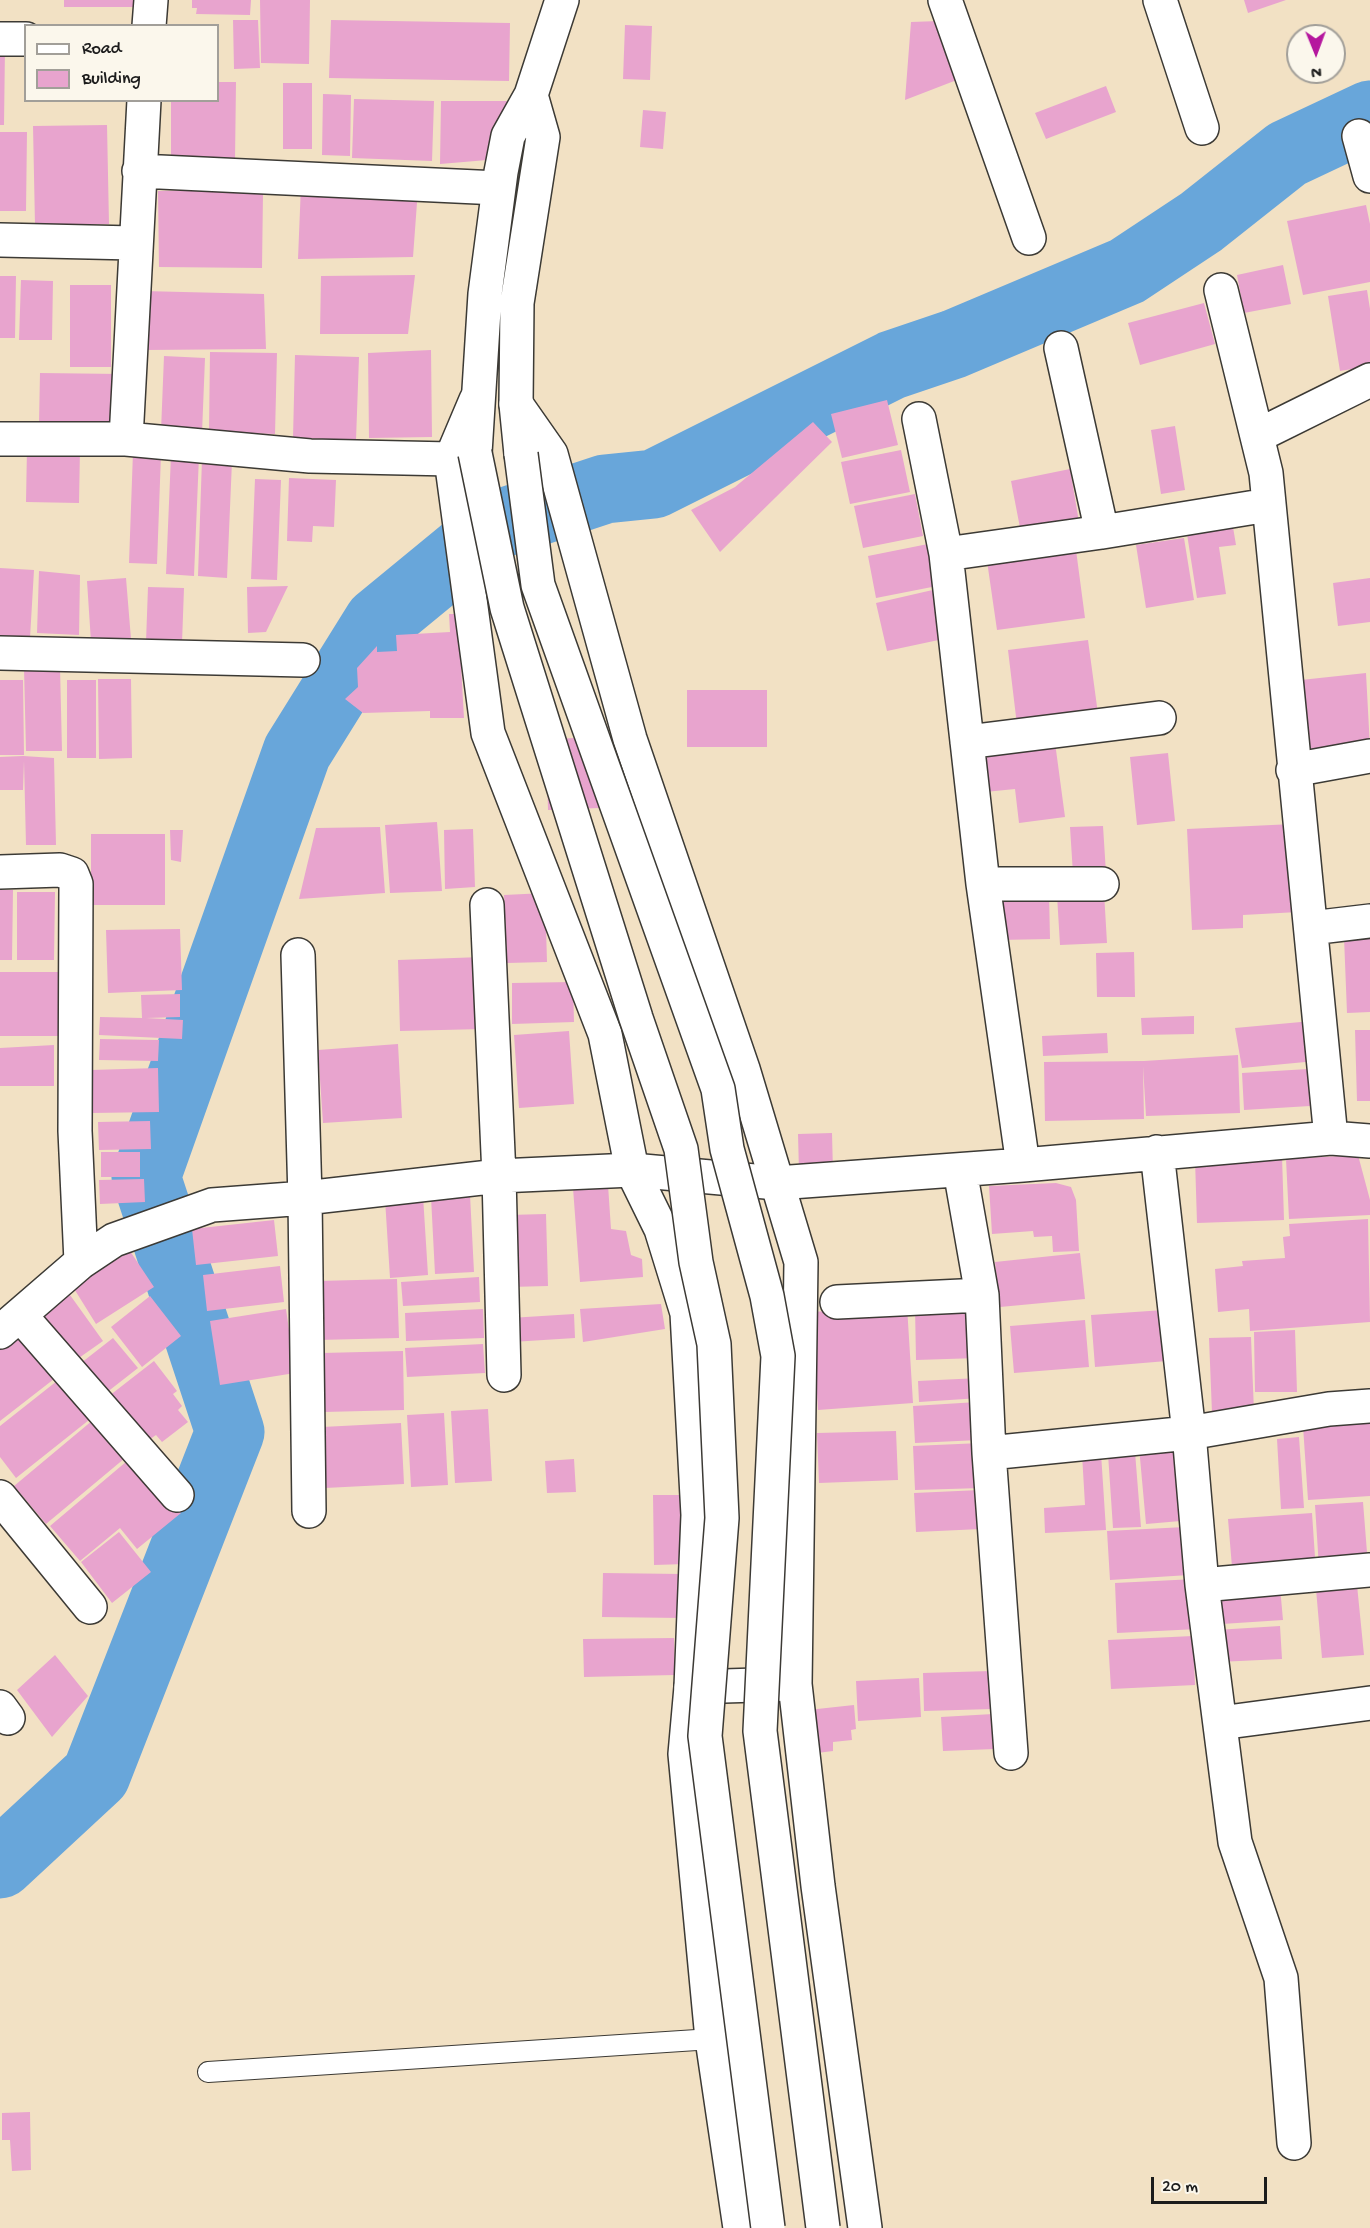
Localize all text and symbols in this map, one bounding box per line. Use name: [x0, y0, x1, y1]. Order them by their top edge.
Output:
legend: [24, 24, 219, 102]
north arrow: [1286, 24, 1346, 84]
text: Road: [82, 39, 121, 60]
text: N: [1311, 61, 1322, 80]
text: Building: [82, 69, 141, 90]
scale bar: [1154, 2165, 1270, 2203]
text: 20 m: [1162, 2177, 1198, 2198]

